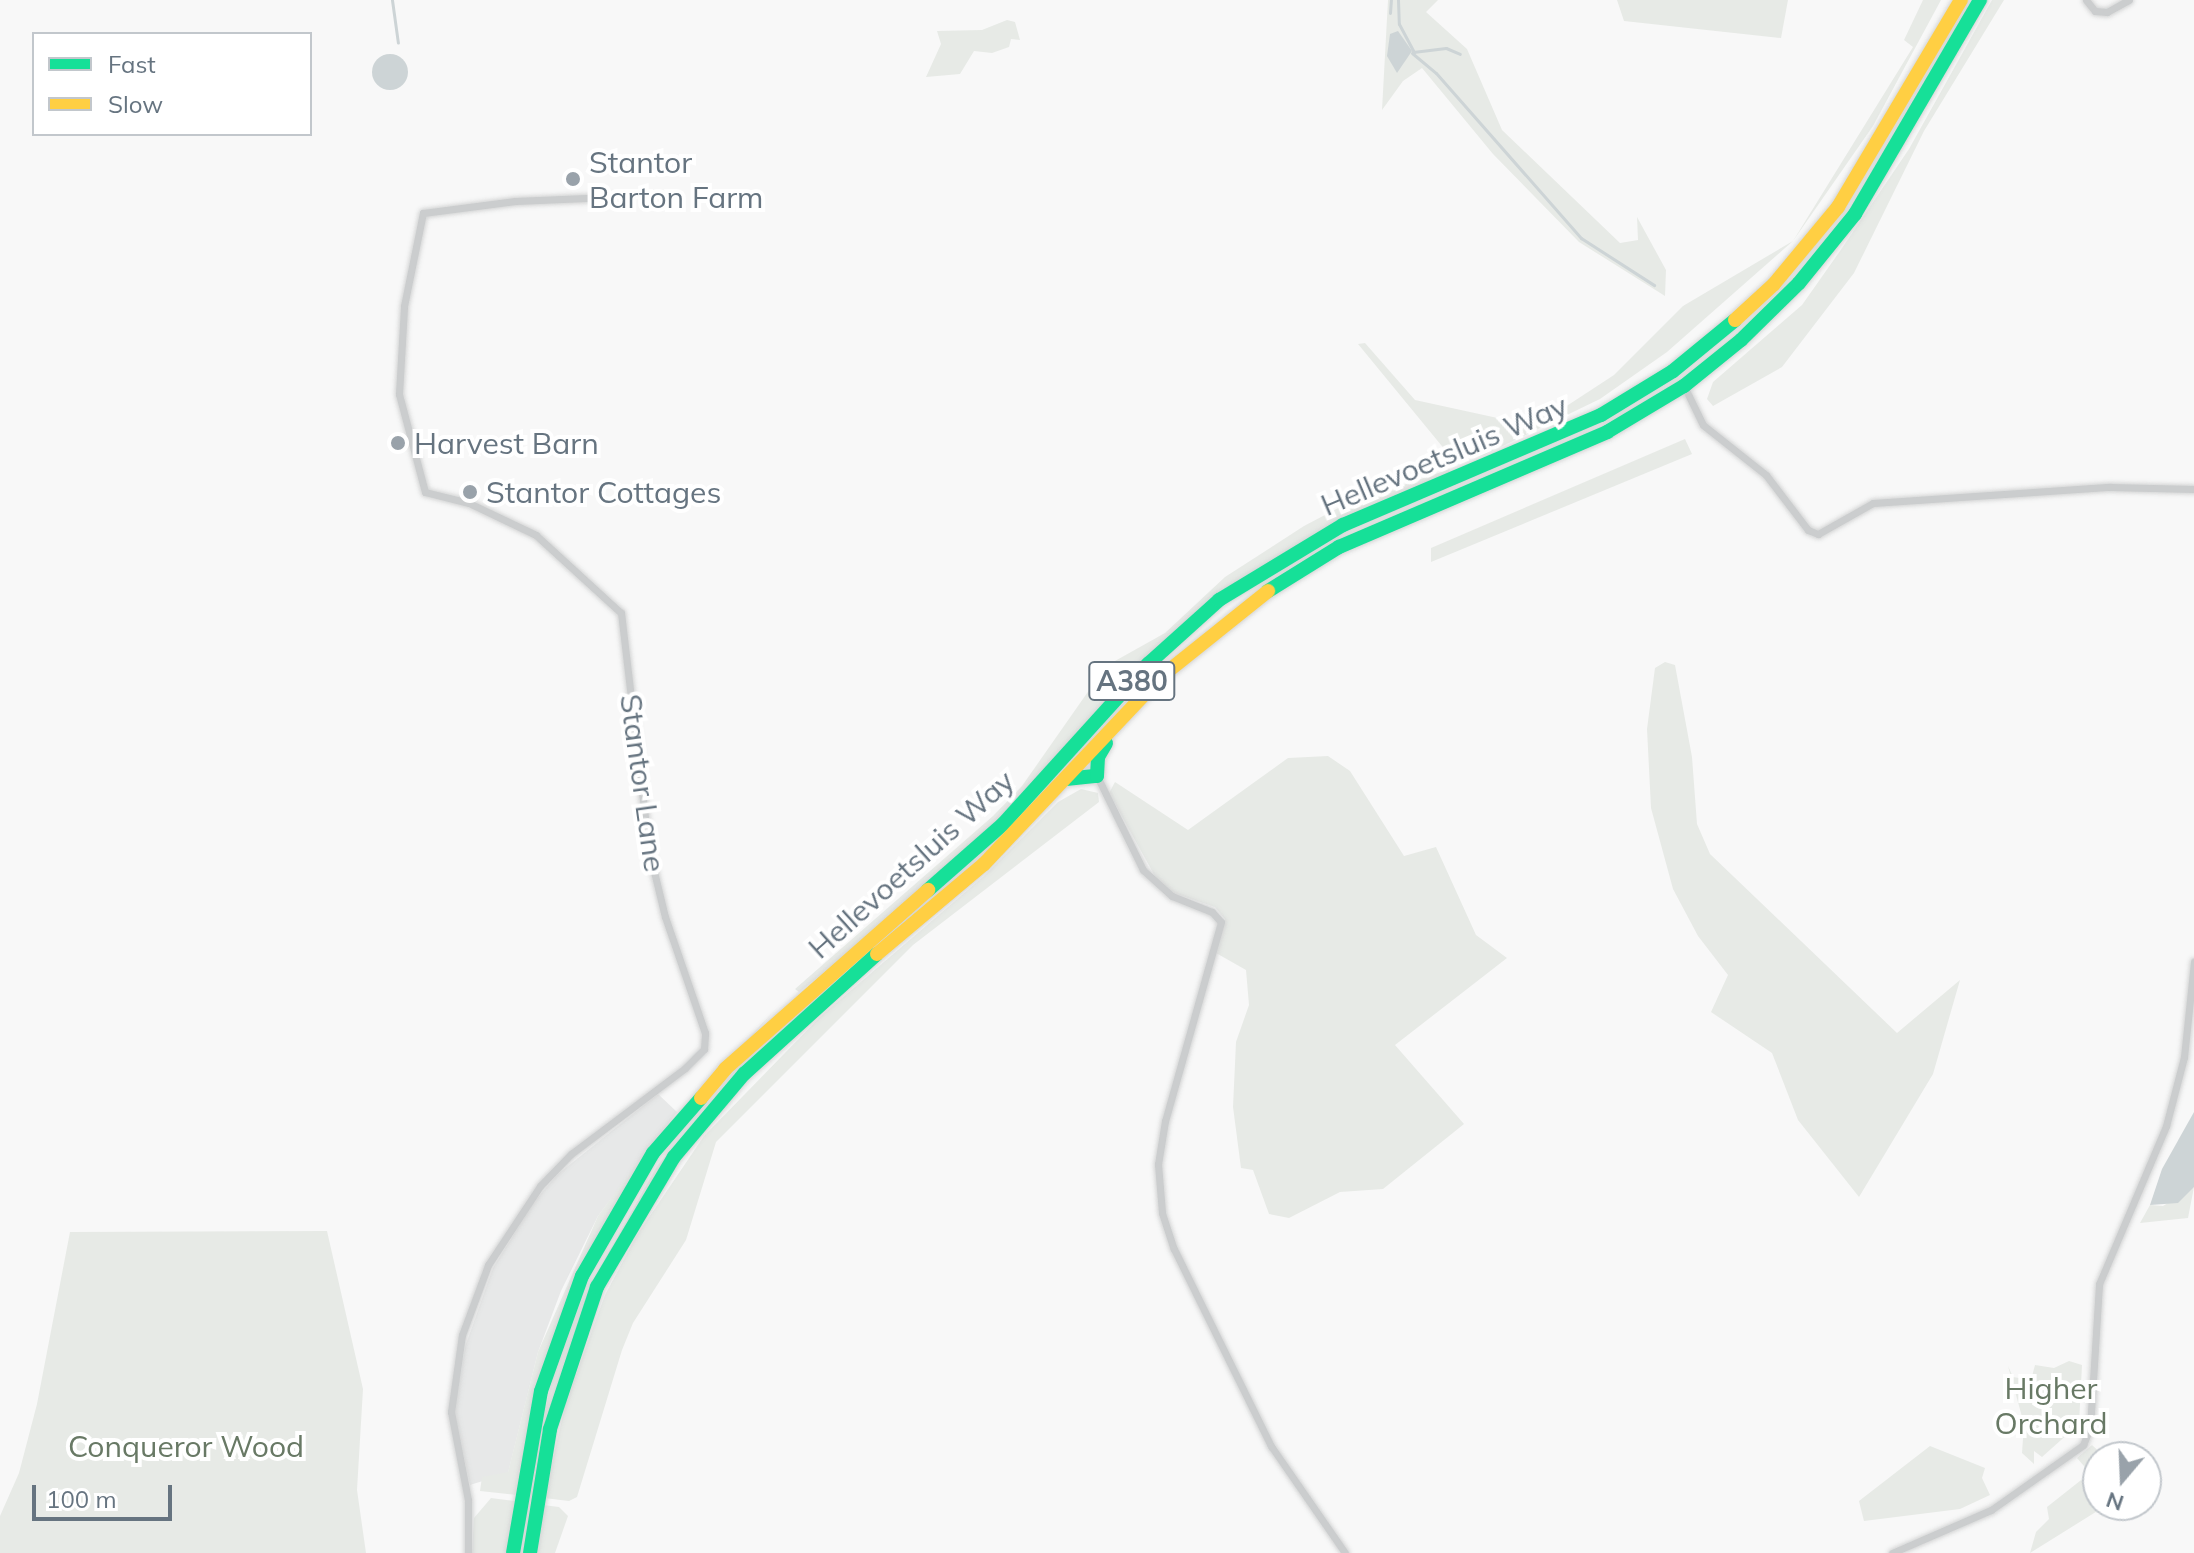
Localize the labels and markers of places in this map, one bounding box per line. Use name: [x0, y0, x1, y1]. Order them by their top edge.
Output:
place label: Stantor Barton Farm: [589, 144, 763, 214]
marker: Stantor Barton Farm: [564, 170, 582, 188]
place label: Harvest Barn: [414, 425, 599, 461]
marker: Harvest Barn: [389, 434, 407, 452]
place label: Stantor Cottages: [486, 474, 721, 510]
marker: Stantor Cottages: [461, 483, 479, 501]

